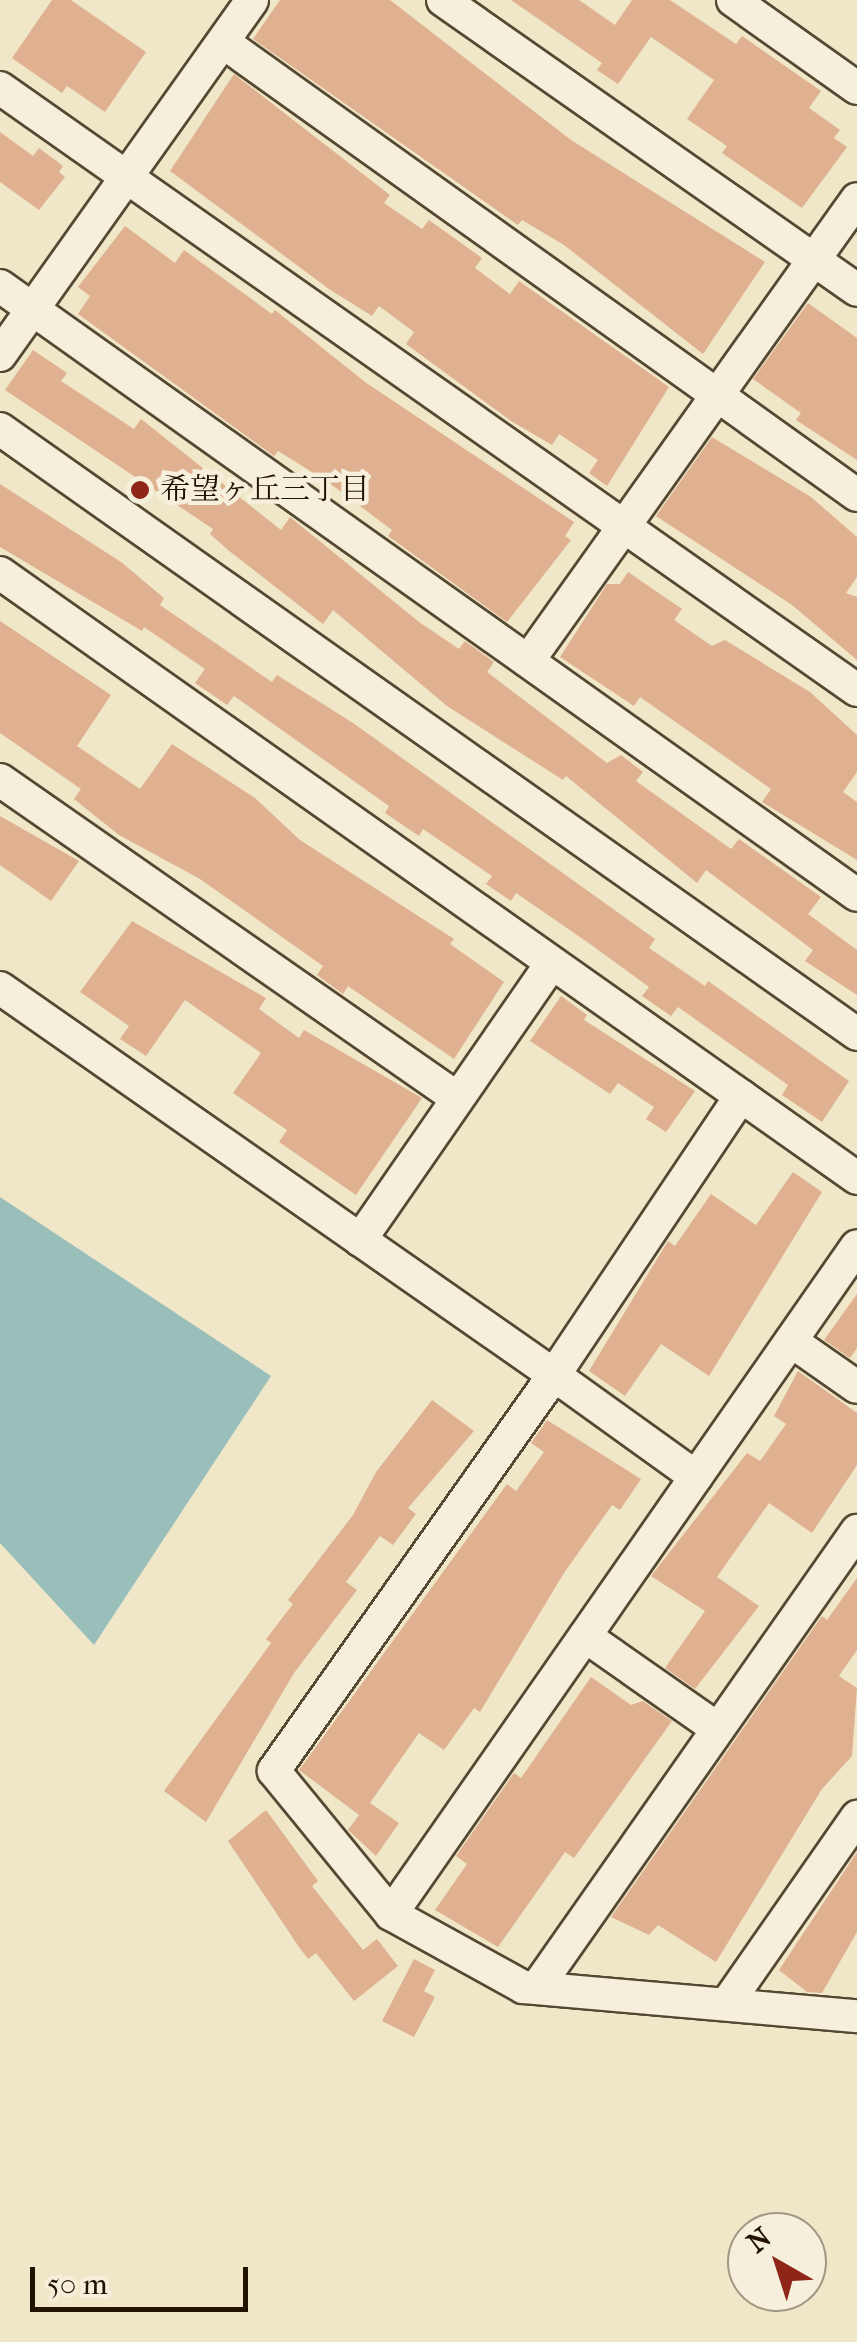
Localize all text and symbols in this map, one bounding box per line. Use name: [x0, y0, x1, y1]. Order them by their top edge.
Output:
place label: 希望ヶ丘三丁目: [160, 472, 370, 508]
marker: 希望ヶ丘三丁目: [129, 479, 151, 501]
north arrow: [727, 2212, 827, 2312]
text: N: [740, 2220, 778, 2259]
scale bar: [35, 2247, 252, 2309]
text: 50 m: [47, 2267, 108, 2302]

